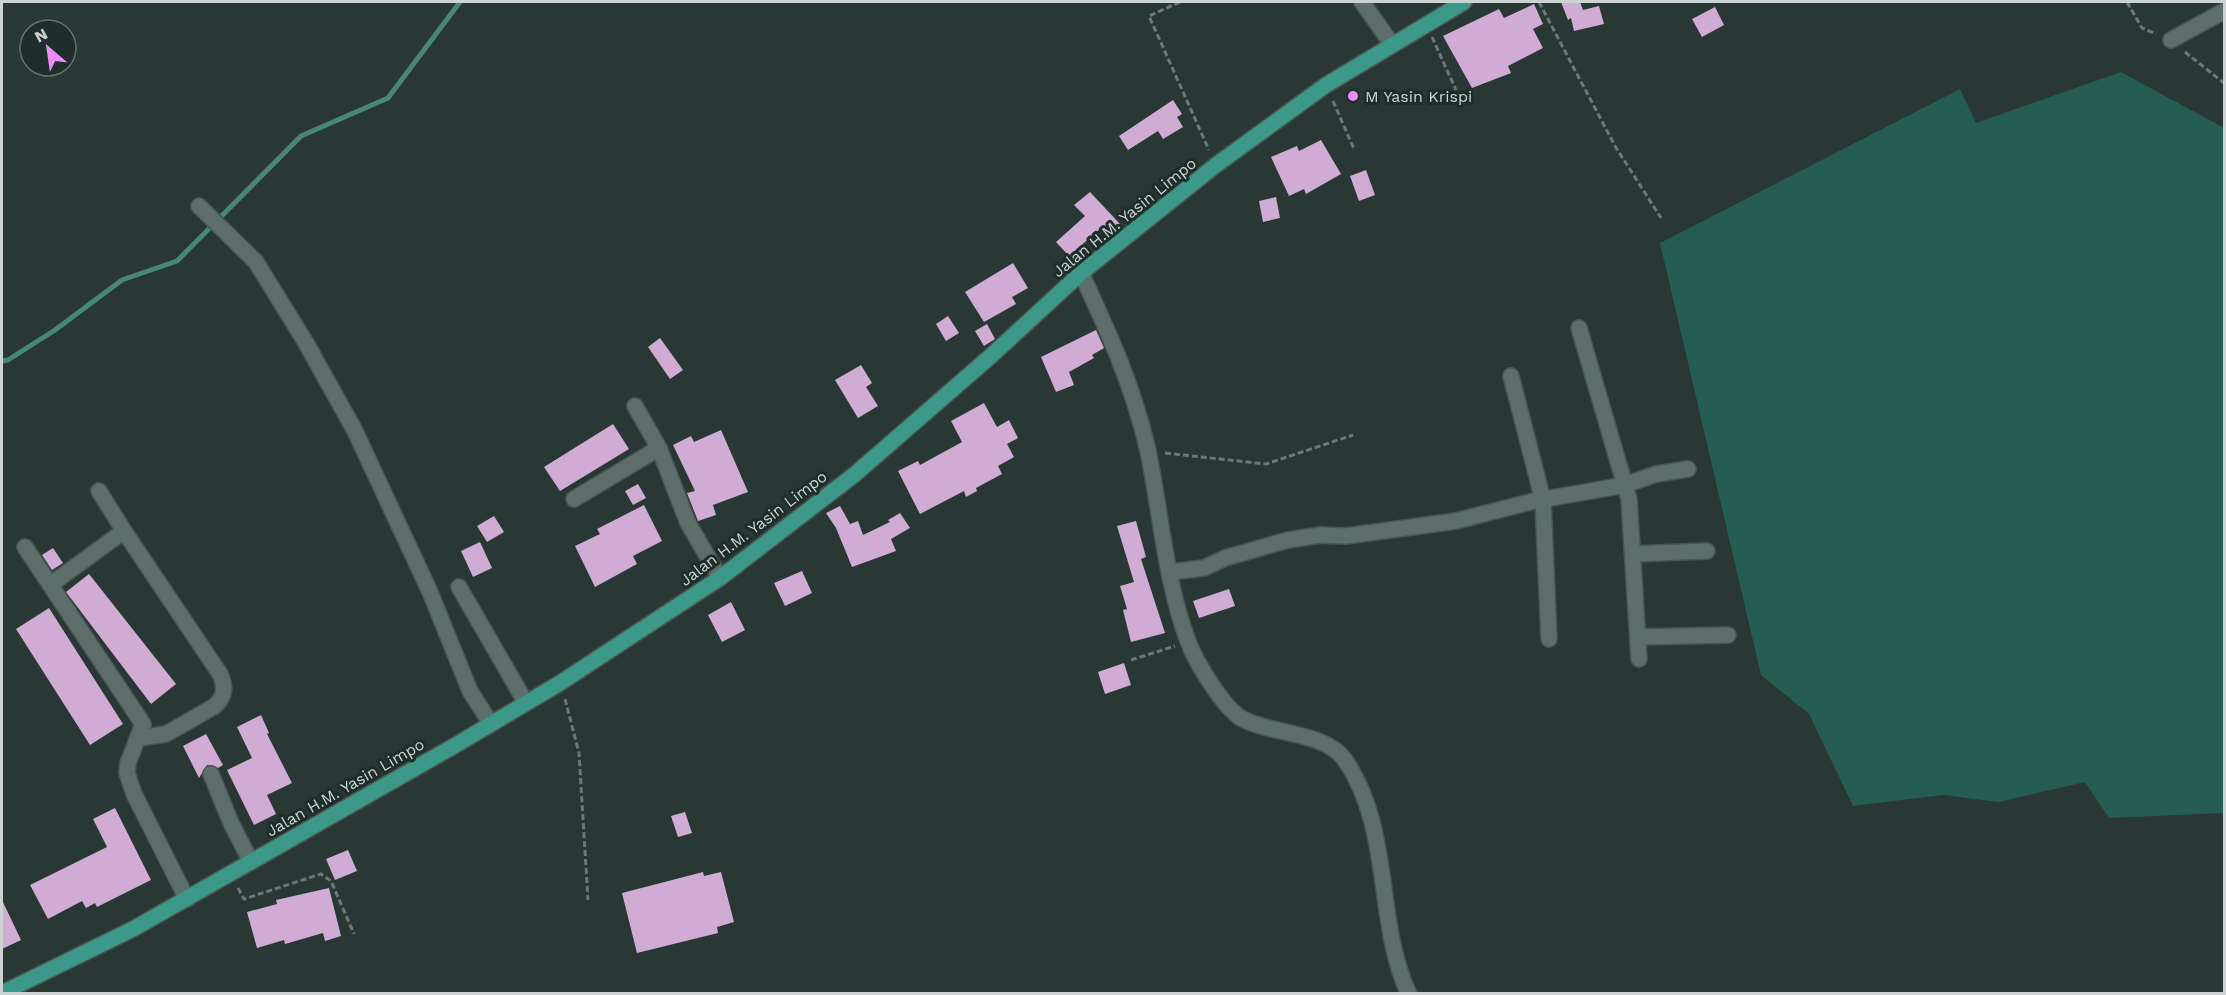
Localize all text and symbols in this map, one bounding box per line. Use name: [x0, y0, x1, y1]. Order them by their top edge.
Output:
north arrow: [18, 18, 78, 78]
text: N: [31, 24, 51, 47]
place label: M Yasin Krispi: [1365, 87, 1472, 106]
marker: M Yasin Krispi: [1346, 89, 1360, 103]
street label: Jalan H.M. Yasin Limpo: [1049, 154, 1200, 281]
street label: Jalan H.M. Yasin Limpo: [676, 467, 831, 590]
street label: Jalan H.M. Yasin Limpo: [263, 734, 428, 841]

